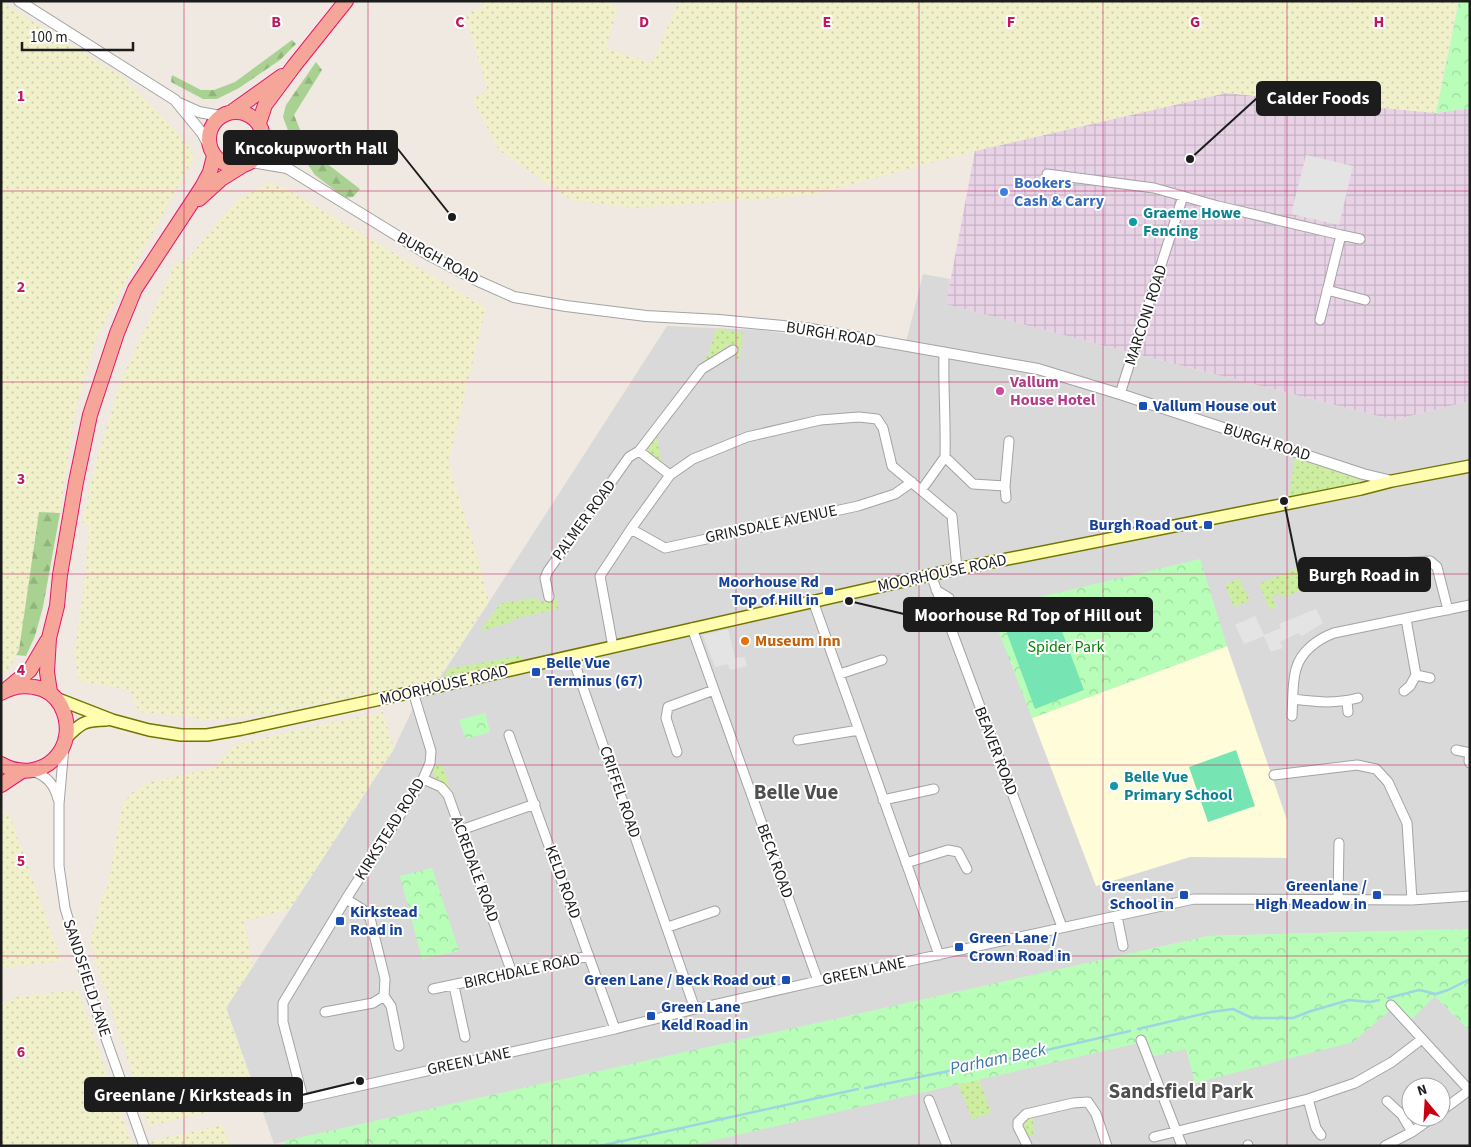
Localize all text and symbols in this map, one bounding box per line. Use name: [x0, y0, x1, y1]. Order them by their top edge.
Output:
text: B: [271, 11, 281, 33]
text: C: [455, 11, 465, 33]
text: D: [639, 11, 649, 33]
text: E: [823, 11, 831, 33]
text: F: [1007, 11, 1015, 33]
text: G: [1190, 11, 1200, 33]
text: H: [1374, 11, 1384, 33]
scale bar: [22, 20, 134, 52]
text: 100 m: [30, 27, 68, 48]
callout: Calder Foods: [1257, 82, 1380, 115]
text: 1: [17, 85, 25, 107]
text: Calder Foods: [1267, 86, 1369, 111]
callout: Kncokupworth Hall: [224, 131, 397, 164]
text: Kncokupworth Hall: [235, 136, 387, 161]
place label: Bookers Cash & Carry: [1014, 172, 1105, 212]
marker: Bookers Cash & Carry: [998, 186, 1010, 198]
place label: Graeme Howe Fencing: [1143, 202, 1241, 242]
marker: Graeme Howe Fencing: [1127, 216, 1139, 228]
street label: BURGH ROAD: [393, 226, 483, 290]
street label: MARCONI ROAD: [1119, 262, 1173, 368]
text: 2: [17, 276, 25, 298]
street label: BURGH ROAD: [785, 316, 878, 352]
place label: Vallum House Hotel: [1009, 371, 1096, 411]
marker: Vallum House Hotel: [994, 385, 1006, 397]
place label: Vallum House out: [1152, 395, 1276, 417]
marker: Vallum House out: [1137, 400, 1149, 412]
street label: BURGH ROAD: [1221, 418, 1314, 466]
text: 3: [17, 468, 25, 490]
street label: PALMER ROAD: [547, 475, 621, 565]
street label: GRINSDALE AVENUE: [703, 499, 839, 549]
place label: Burgh Road out: [1089, 514, 1198, 536]
marker: Burgh Road out: [1202, 519, 1214, 531]
street label: MOORHOUSE ROAD: [875, 549, 1009, 597]
callout: Burgh Road in: [1299, 558, 1430, 591]
text: Burgh Road in: [1309, 563, 1419, 588]
place label: Moorhouse Rd Top of Hill in: [718, 571, 819, 611]
marker: Moorhouse Rd Top of Hill in: [823, 585, 835, 597]
callout: Moorhouse Rd Top of Hill out: [904, 598, 1152, 631]
text: Moorhouse Rd Top of Hill out: [914, 603, 1142, 628]
place label: Museum Inn: [755, 630, 841, 652]
marker: Museum Inn: [739, 635, 751, 647]
park label: Spider Park: [1028, 636, 1104, 658]
place label: Belle Vue Terminus (67): [546, 652, 643, 692]
text: 4: [17, 659, 26, 681]
street label: MOORHOUSE ROAD: [377, 659, 511, 711]
marker: Belle Vue Terminus (67): [530, 666, 542, 678]
street label: BEAVER ROAD: [969, 703, 1023, 799]
street label: CRIFFEL ROAD: [594, 743, 646, 841]
place label: Belle Vue Primary School: [1124, 766, 1233, 806]
street label: KIRKSTEAD ROAD: [350, 774, 430, 884]
district label: Belle Vue: [754, 777, 838, 807]
marker: Belle Vue Primary School: [1108, 780, 1120, 792]
street label: ACREDALE ROAD: [446, 813, 504, 925]
street label: BECK ROAD: [751, 821, 799, 901]
street label: KELD ROAD: [540, 842, 586, 922]
text: 5: [17, 850, 25, 872]
place label: Greenlane School in: [1101, 875, 1174, 915]
place label: Greenlane / High Meadow in: [1255, 875, 1367, 915]
marker: Greenlane School in: [1178, 889, 1190, 901]
marker: Greenlane / High Meadow in: [1371, 889, 1383, 901]
place label: Kirkstead Road in: [350, 901, 418, 941]
marker: Kirkstead Road in: [334, 915, 346, 927]
street label: SANDSFIELD LANE: [58, 916, 116, 1040]
place label: Green Lane / Crown Road in: [969, 927, 1071, 967]
marker: Green Lane / Crown Road in: [953, 941, 965, 953]
street label: BIRCHDALE ROAD: [462, 948, 582, 994]
street label: GREEN LANE: [820, 951, 908, 991]
place label: Green Lane / Beck Road out: [584, 969, 776, 991]
marker: Green Lane / Beck Road out: [780, 974, 792, 986]
place label: Green Lane Keld Road in: [661, 996, 749, 1036]
marker: Green Lane Keld Road in: [645, 1010, 657, 1022]
water label: Parham Beck: [948, 1037, 1049, 1081]
text: 6: [17, 1041, 25, 1063]
street label: GREEN LANE: [425, 1041, 513, 1081]
district label: Sandsfield Park: [1109, 1076, 1254, 1106]
north arrow: [1401, 1077, 1451, 1127]
callout: Greenlane / Kirksteads in: [85, 1078, 302, 1111]
text: N: [1415, 1080, 1430, 1102]
text: Greenlane / Kirksteads in: [94, 1083, 292, 1108]

